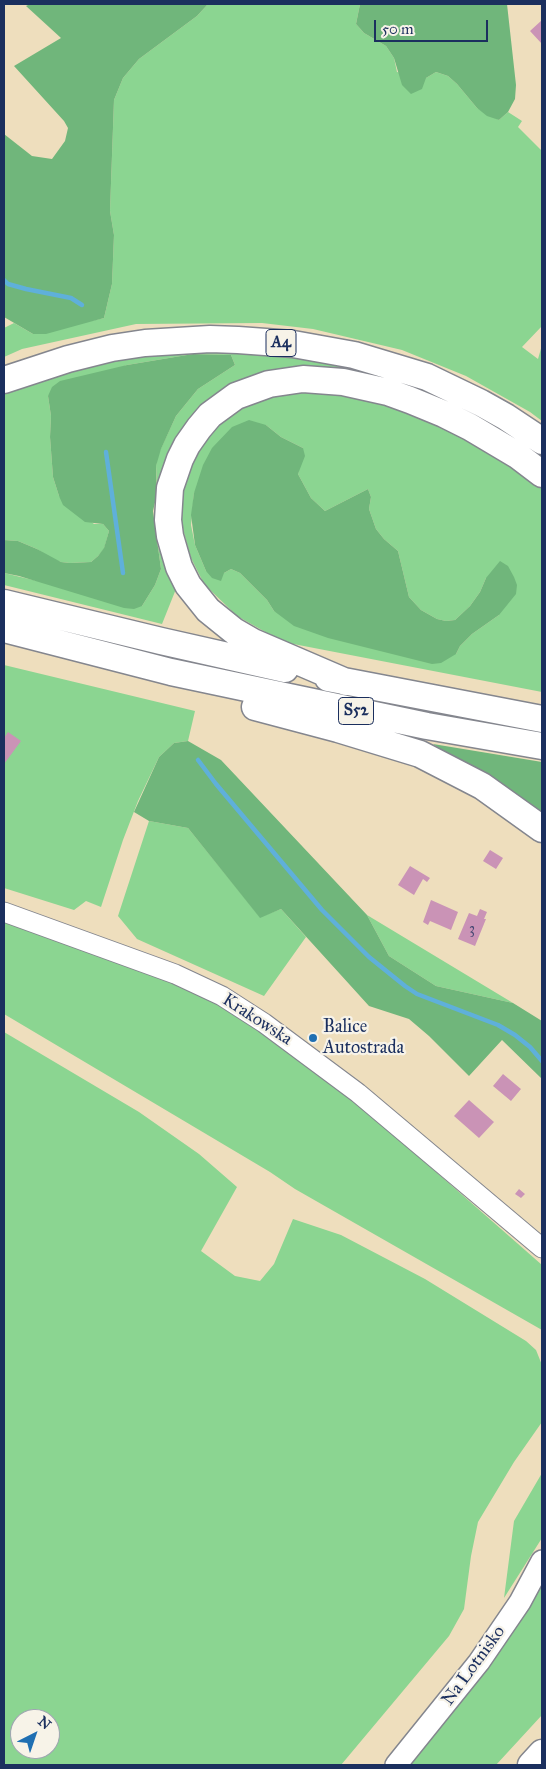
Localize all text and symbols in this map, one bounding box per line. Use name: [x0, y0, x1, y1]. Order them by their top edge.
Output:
scale bar: [376, 10, 490, 42]
text: 50 m: [382, 20, 414, 38]
road number: A4: [266, 329, 296, 356]
road number: S52: [338, 698, 374, 724]
house number: 3: [469, 920, 475, 938]
street label: Krakowska: [218, 990, 296, 1050]
place label: Balice Autostrada: [323, 1017, 404, 1060]
marker: Balice Autostrada: [307, 1032, 319, 1044]
street label: Na Lotnisko: [438, 1622, 510, 1710]
north arrow: [10, 1709, 60, 1759]
text: N: [34, 1713, 55, 1733]

